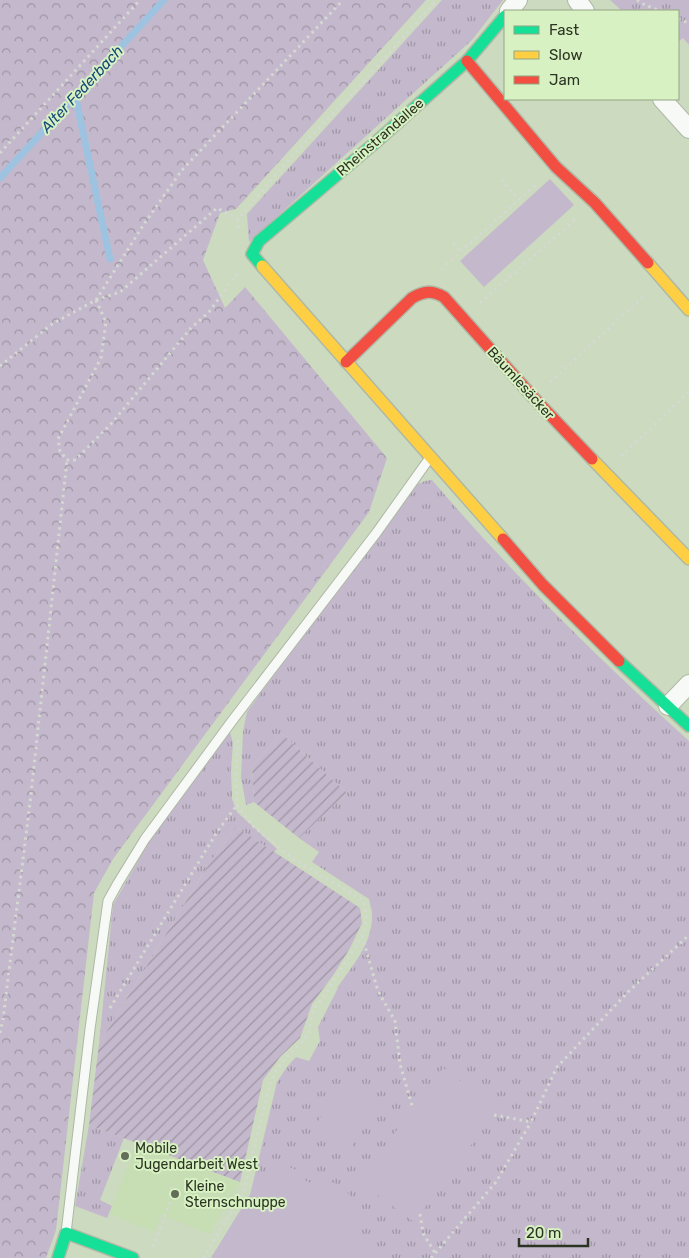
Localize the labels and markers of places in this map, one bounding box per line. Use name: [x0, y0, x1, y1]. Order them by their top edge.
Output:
place label: Mobile Jugendarbeit West: [135, 1140, 258, 1173]
marker: Mobile Jugendarbeit West: [119, 1150, 131, 1162]
place label: Kleine Sternschnuppe: [185, 1178, 286, 1211]
marker: Kleine Sternschnuppe: [169, 1188, 181, 1200]

